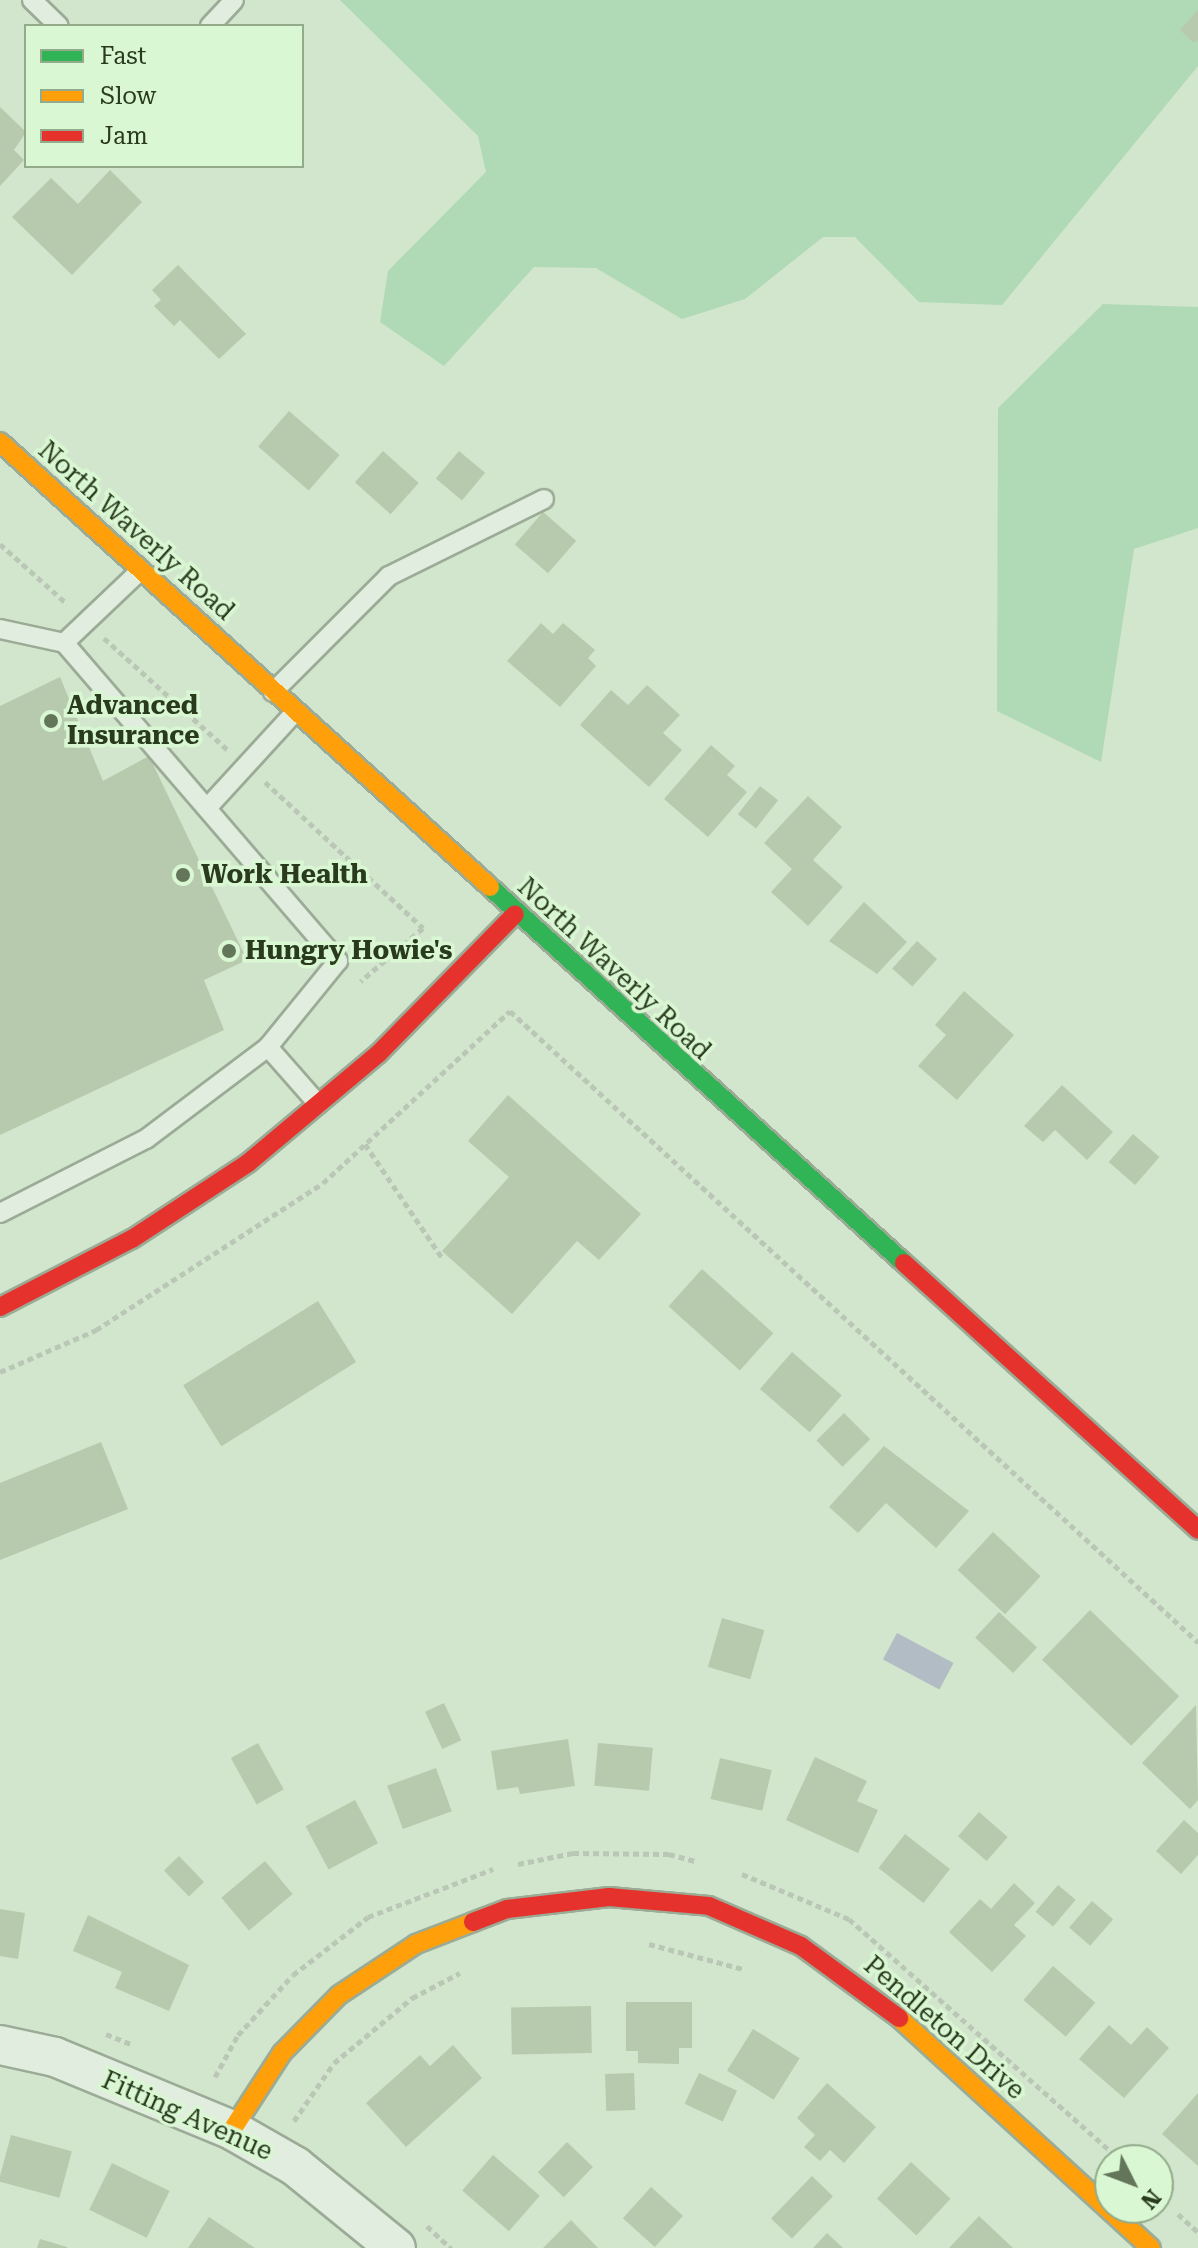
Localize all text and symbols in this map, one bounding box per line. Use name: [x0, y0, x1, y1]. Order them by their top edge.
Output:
legend: [24, 24, 304, 168]
text: Fast: [100, 42, 147, 70]
text: Slow: [100, 82, 156, 110]
text: Jam: [100, 122, 148, 150]
street label: North Waverly Road: [32, 435, 240, 627]
place label: Advanced Insurance: [67, 690, 199, 752]
marker: Advanced Insurance: [42, 712, 60, 730]
place label: Work Health: [201, 859, 368, 891]
marker: Work Health: [172, 864, 194, 886]
street label: North Waverly Road: [511, 871, 717, 1067]
place label: Hungry Howie's: [245, 935, 452, 967]
marker: Hungry Howie's: [220, 942, 238, 960]
street label: Pendleton Drive: [857, 1950, 1031, 2106]
street label: Fitting Avenue: [97, 2064, 277, 2168]
north arrow: [1094, 2144, 1174, 2224]
text: N: [1136, 2184, 1166, 2214]

